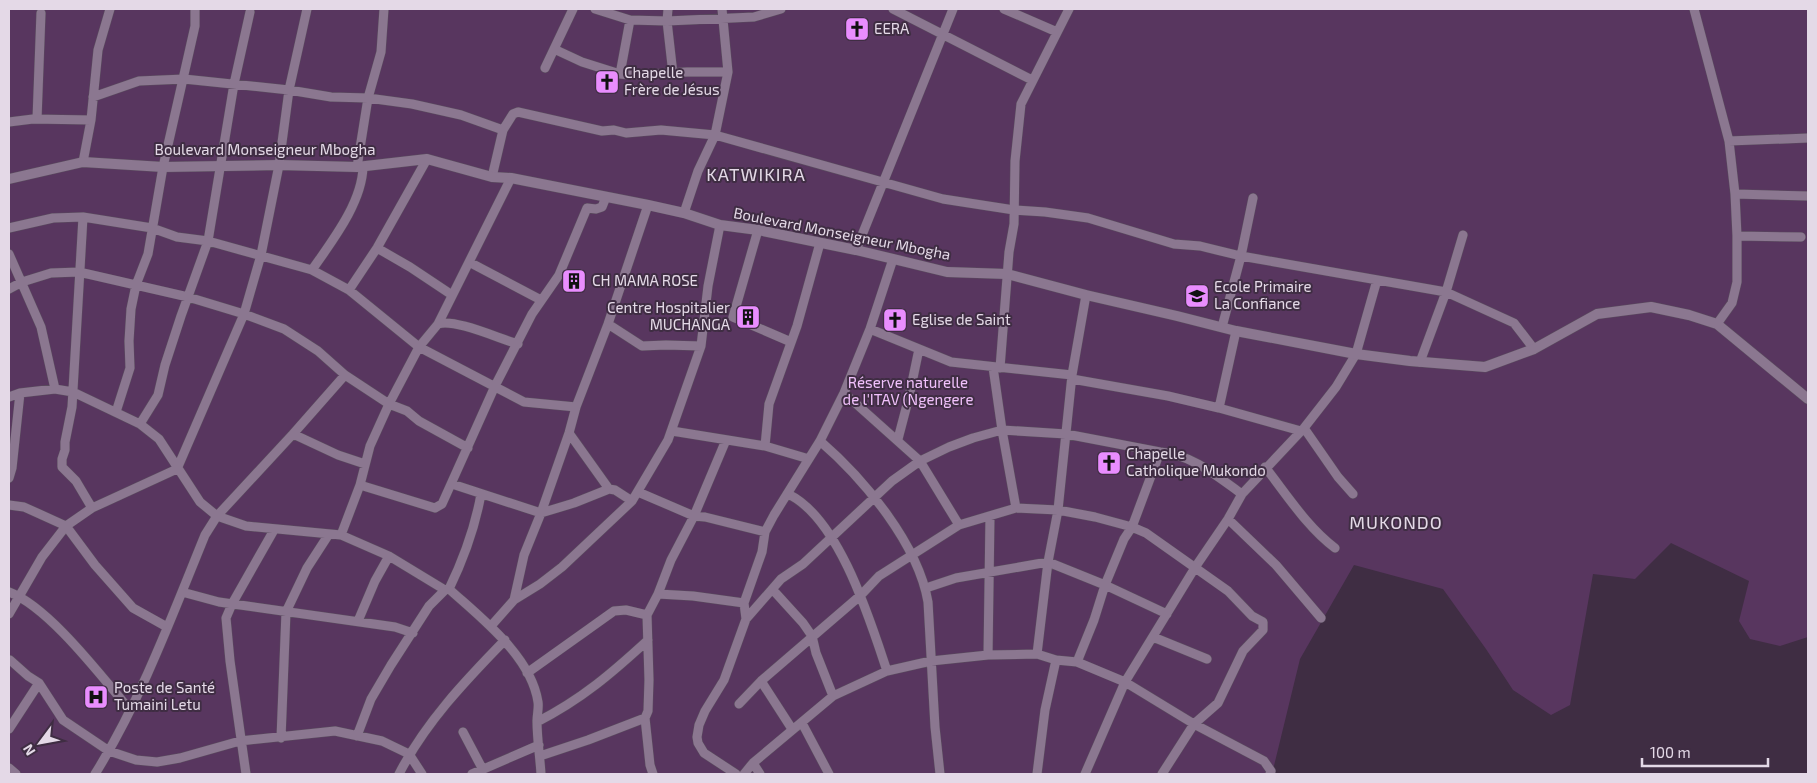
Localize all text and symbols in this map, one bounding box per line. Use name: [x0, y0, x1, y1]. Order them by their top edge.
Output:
church icon: EERA: [844, 16, 870, 42]
place label: EERA: [874, 19, 910, 37]
place label: Chapelle Frère de Jésus: [624, 63, 720, 98]
church icon: Chapelle Frère de Jésus: [594, 69, 620, 95]
street label: Boulevard Monseigneur Mbogha: [155, 140, 375, 158]
district label: KATWIKIRA: [706, 163, 806, 185]
street label: Boulevard Monseigneur Mbogha: [732, 203, 952, 263]
building icon: CH MAMA ROSE: [561, 268, 587, 294]
place label: CH MAMA ROSE: [592, 271, 698, 289]
place label: Ecole Primaire La Confiance: [1214, 277, 1312, 312]
school or university icon: Ecole Primaire La Confiance: [1184, 283, 1210, 309]
place label: Centre Hospitalier MUCHANGA: [607, 298, 731, 333]
building icon: Centre Hospitalier MUCHANGA: [735, 304, 761, 330]
church icon: Eglise de Saint: [882, 307, 908, 333]
place label: Eglise de Saint: [912, 310, 1011, 328]
park label: Réserve naturelle de l'ITAV (Ngengere: [843, 373, 973, 408]
place label: Chapelle Catholique Mukondo: [1126, 444, 1266, 479]
church icon: Chapelle Catholique Mukondo: [1096, 450, 1122, 476]
district label: MUKONDO: [1349, 511, 1443, 533]
place label: Poste de Santé Tumaini Letu: [114, 678, 215, 713]
hospital icon: Poste de Santé Tumaini Letu: [83, 684, 109, 710]
north arrow: [15, 718, 65, 768]
scale bar: [1642, 736, 1768, 768]
text: N: [19, 741, 38, 759]
text: 100 m: [1650, 743, 1691, 761]

